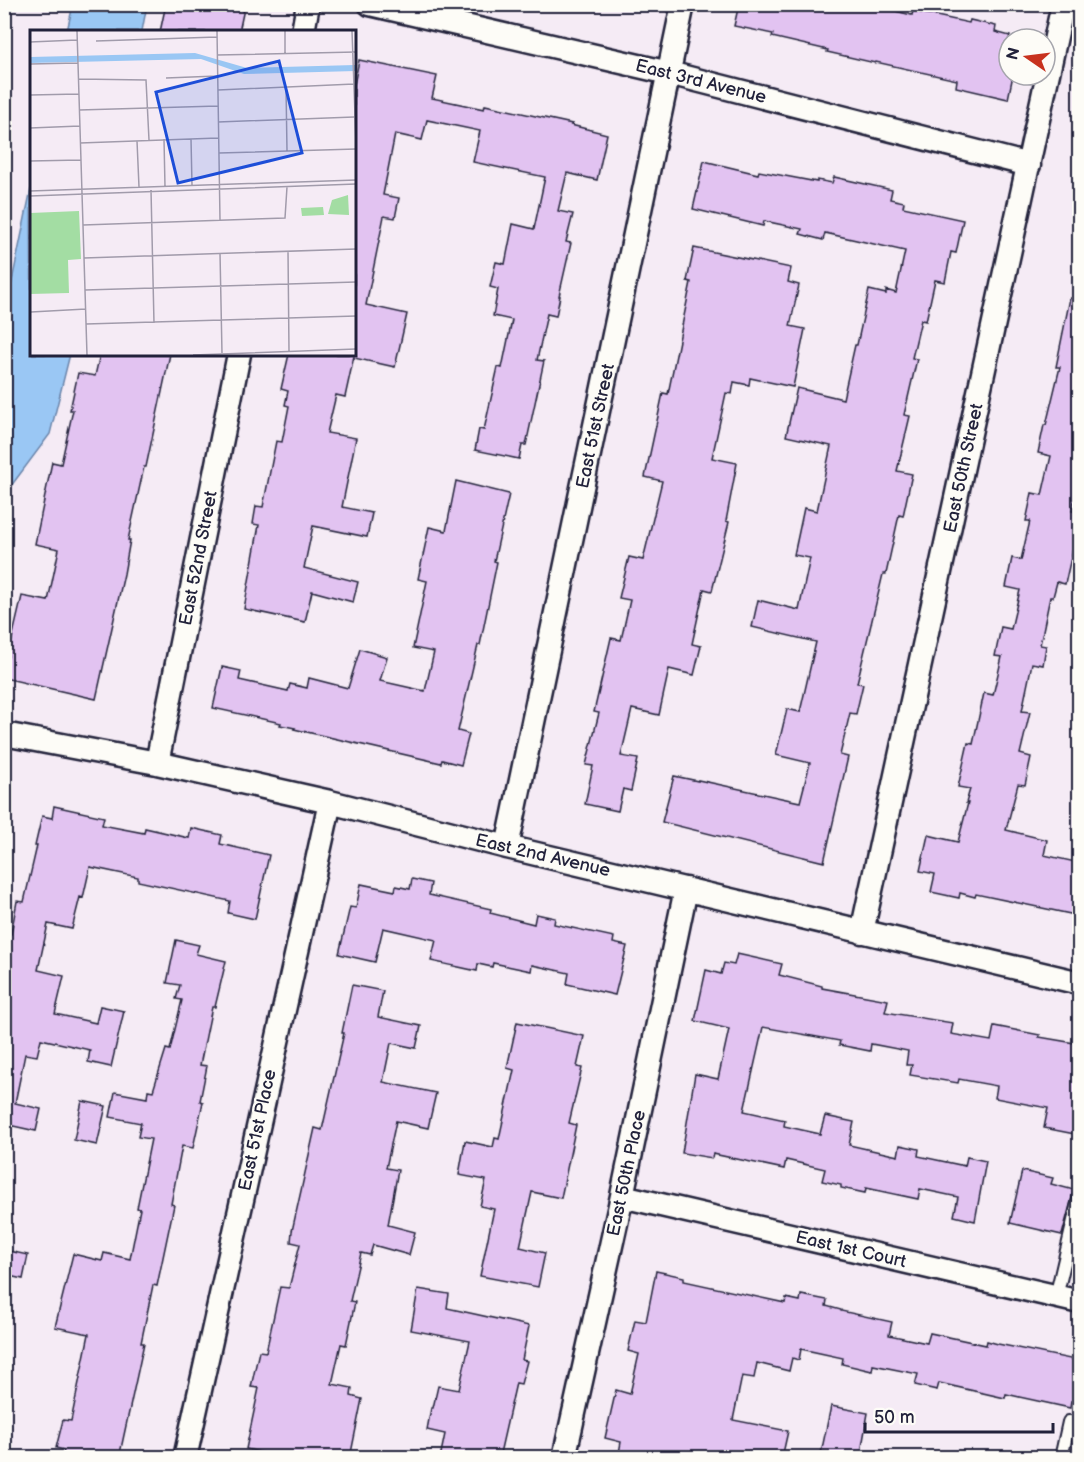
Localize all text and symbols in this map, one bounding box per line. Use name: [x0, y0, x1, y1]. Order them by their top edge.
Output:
north arrow: [997, 27, 1057, 87]
inset map: [30, 30, 356, 356]
text: N: [1003, 46, 1025, 62]
street label: East 3rd Avenue: [633, 55, 769, 108]
street label: East 51st Street: [572, 361, 619, 490]
street label: East 50th Street: [940, 401, 988, 535]
street label: East 52nd Street: [175, 489, 222, 627]
street label: East 2nd Avenue: [473, 830, 613, 881]
street label: East 51st Place: [234, 1067, 281, 1193]
street label: East 50th Place: [603, 1108, 650, 1238]
street label: East 1st Court: [794, 1227, 909, 1272]
scale bar: [865, 1396, 1052, 1434]
text: 50 m: [874, 1407, 915, 1428]

